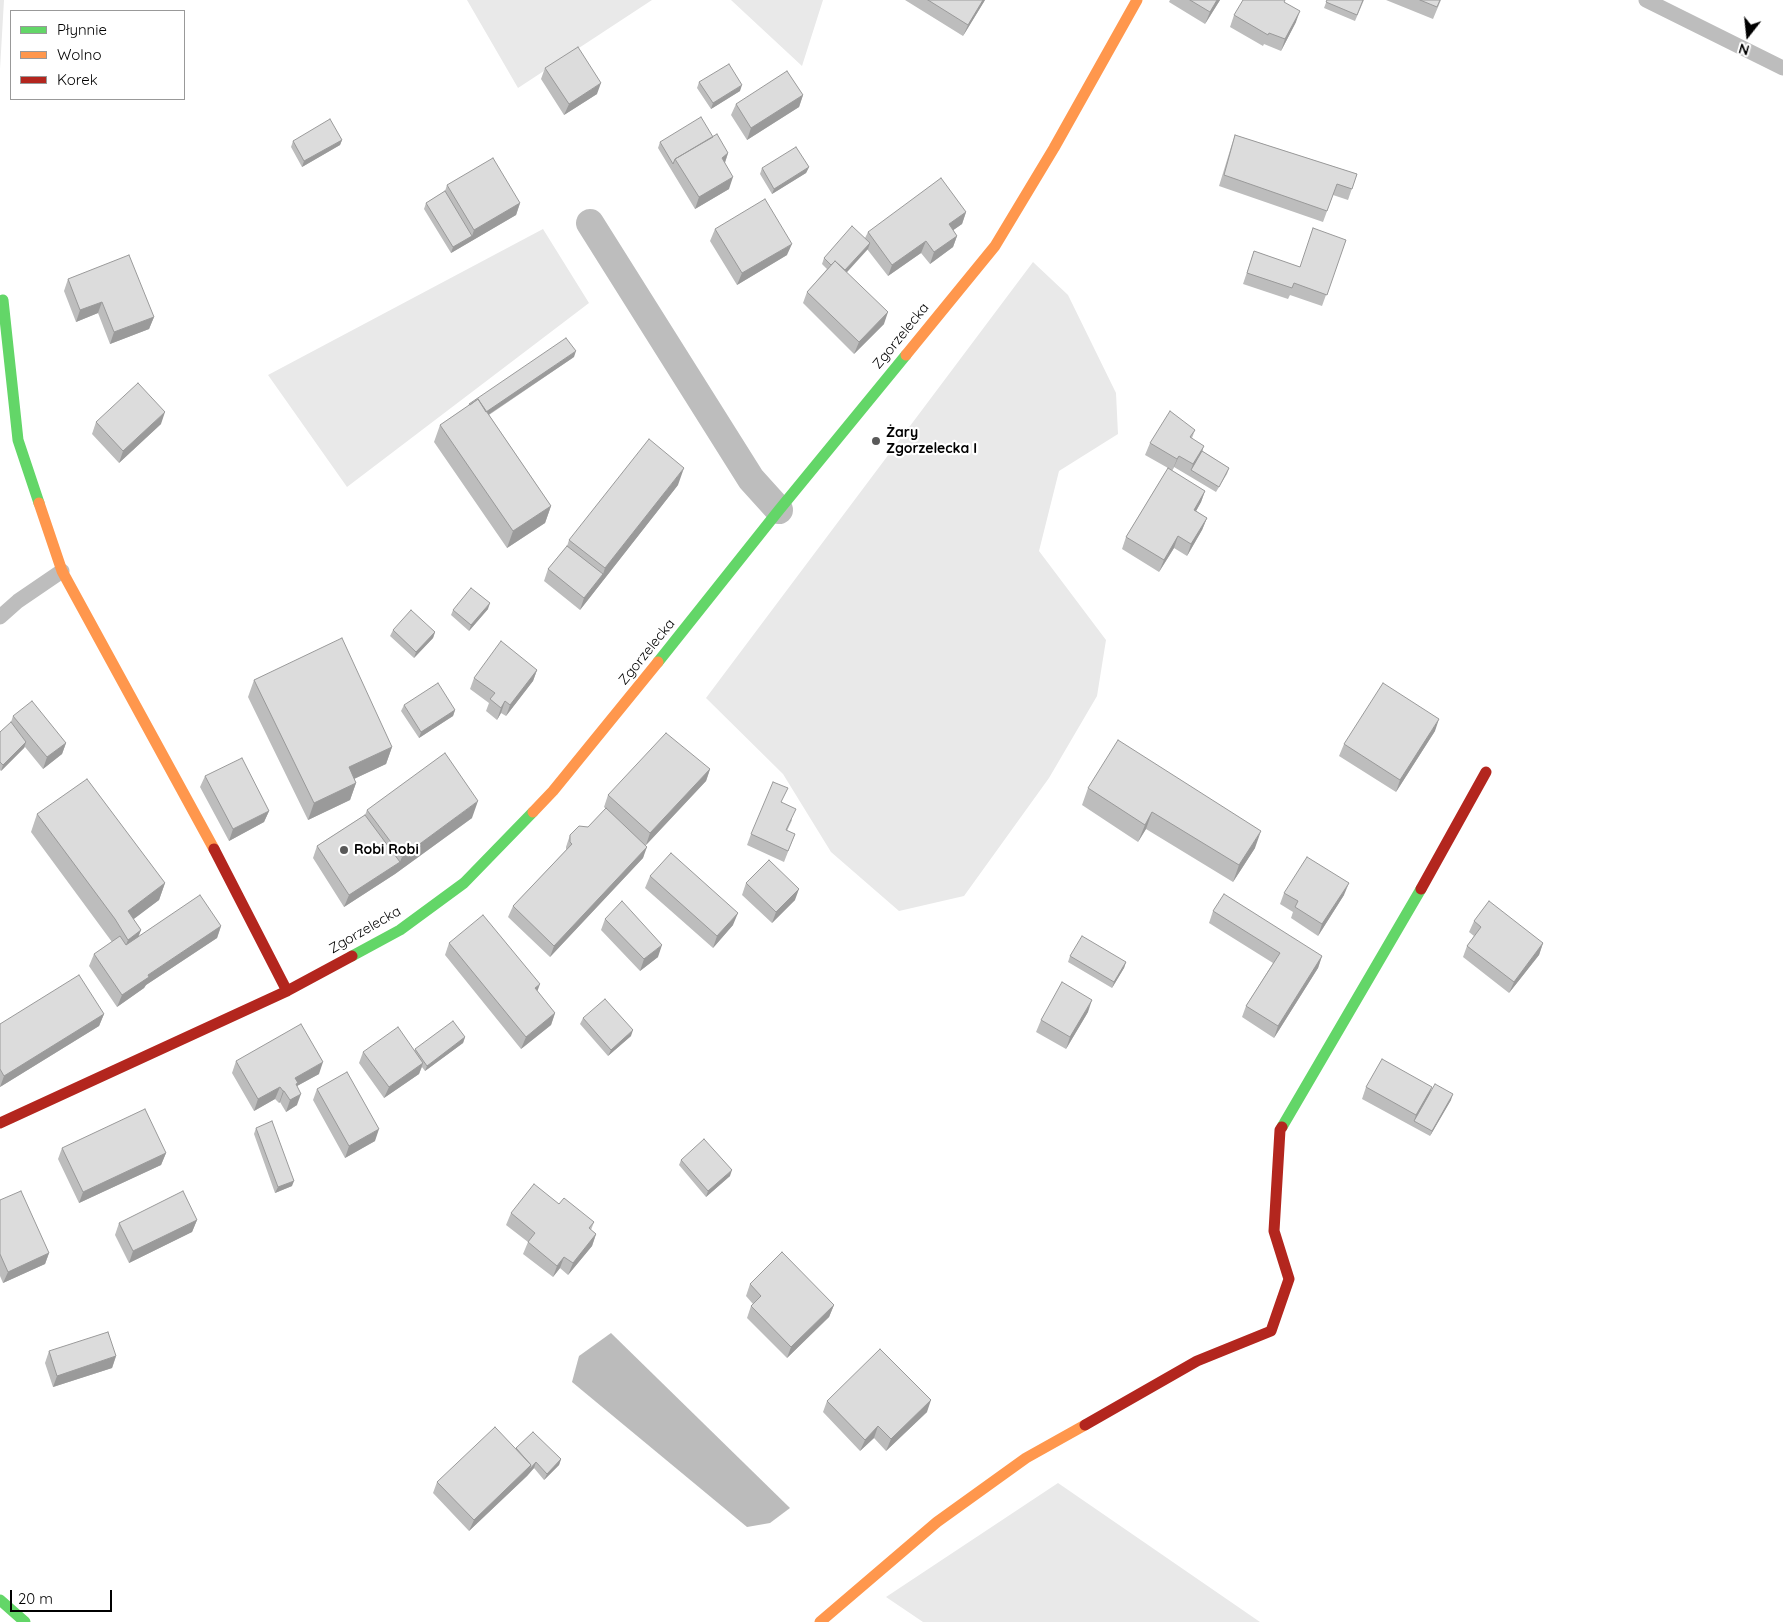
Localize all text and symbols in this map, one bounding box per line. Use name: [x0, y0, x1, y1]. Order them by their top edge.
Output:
legend: [10, 10, 185, 100]
north arrow: [1723, 10, 1773, 60]
text: Płynnie: [57, 20, 107, 39]
text: N: [1736, 39, 1751, 59]
text: Wolno: [57, 45, 102, 64]
text: Korek: [57, 70, 98, 89]
street label: Zgorzelecka: [869, 300, 933, 372]
place label: Żary Zgorzelecka I: [886, 425, 977, 458]
marker: Żary Zgorzelecka I: [870, 435, 882, 447]
street label: Zgorzelecka: [615, 616, 679, 688]
place label: Robi Robi: [354, 842, 419, 858]
marker: Robi Robi: [338, 844, 350, 856]
street label: Zgorzelecka: [326, 903, 404, 957]
scale bar: [12, 1580, 115, 1612]
text: 20 m: [18, 1589, 53, 1608]

